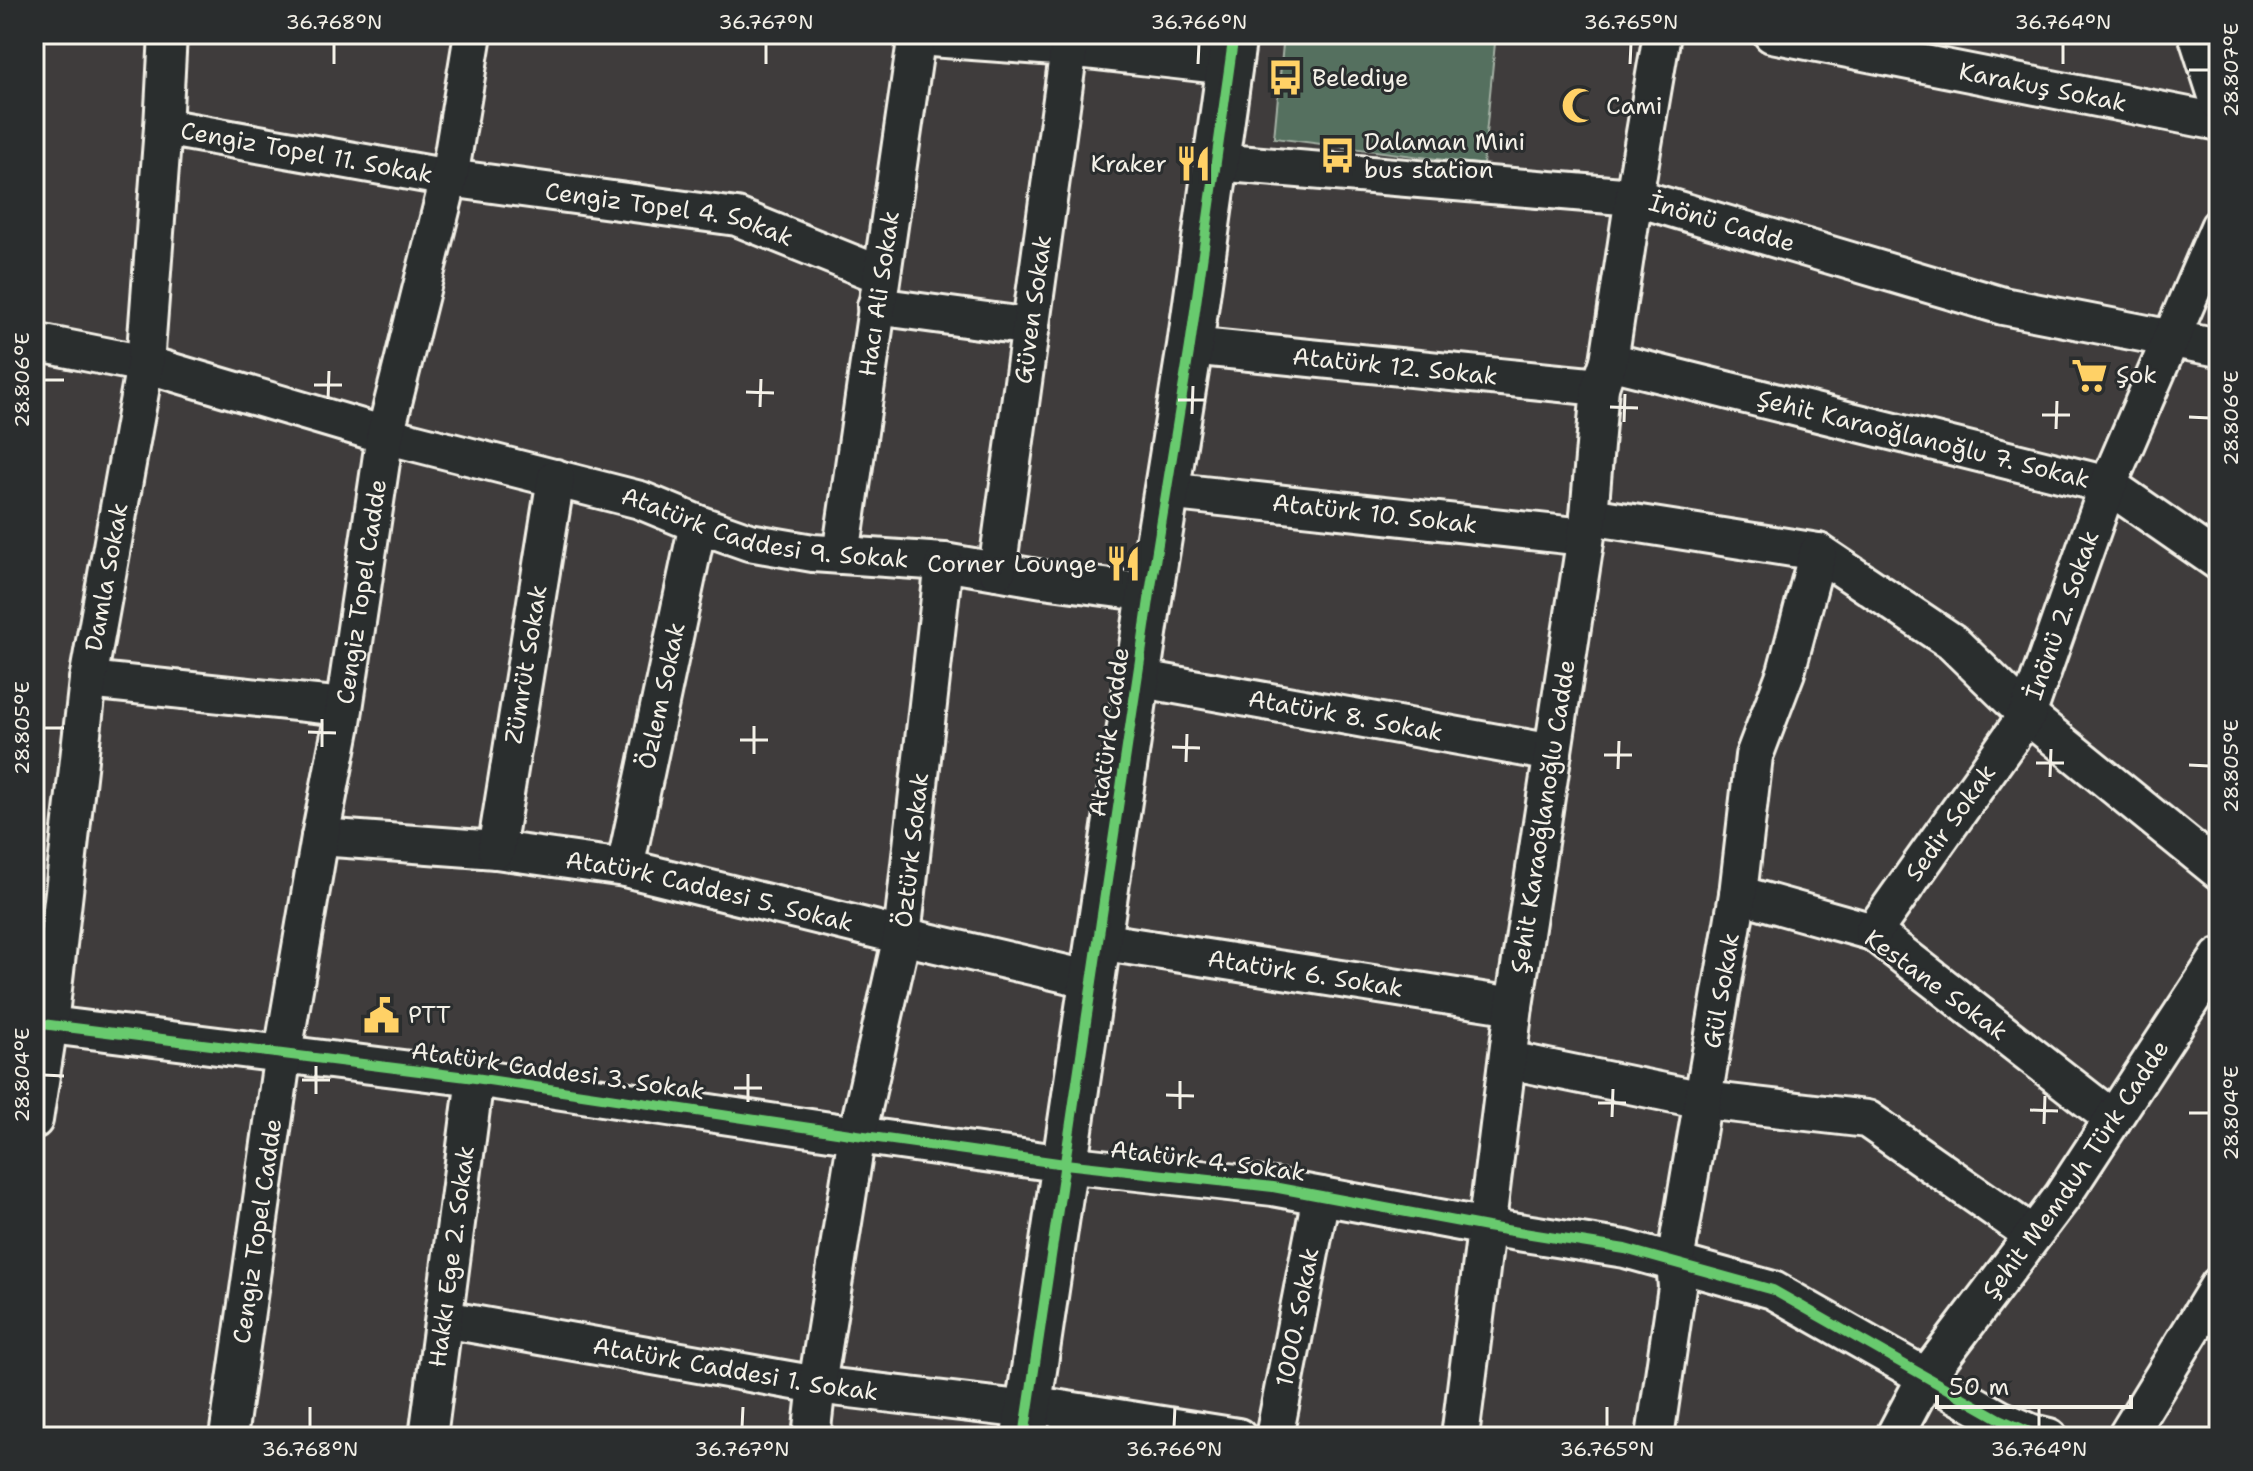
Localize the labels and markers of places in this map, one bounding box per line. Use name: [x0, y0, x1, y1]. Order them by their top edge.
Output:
bus stop icon: Belediye: [1267, 59, 1305, 97]
place label: Belediye: [1312, 62, 1409, 94]
mosque icon: Cami: [1561, 87, 1599, 125]
place label: Cami: [1606, 90, 1663, 122]
place label: Dalaman Mini bus station: [1364, 126, 1525, 186]
bus stop icon: Dalaman Mini bus station: [1319, 137, 1357, 175]
restaurant icon: Kraker: [1174, 145, 1212, 183]
place label: Kraker: [1090, 148, 1167, 180]
supermarket icon: Şok: [2071, 356, 2109, 394]
place label: Şok: [2116, 359, 2157, 391]
restaurant icon: Corner Lounge: [1104, 545, 1142, 583]
place label: Corner Lounge: [927, 548, 1097, 580]
public building icon: PTT: [363, 996, 401, 1034]
place label: PTT: [408, 999, 451, 1031]

